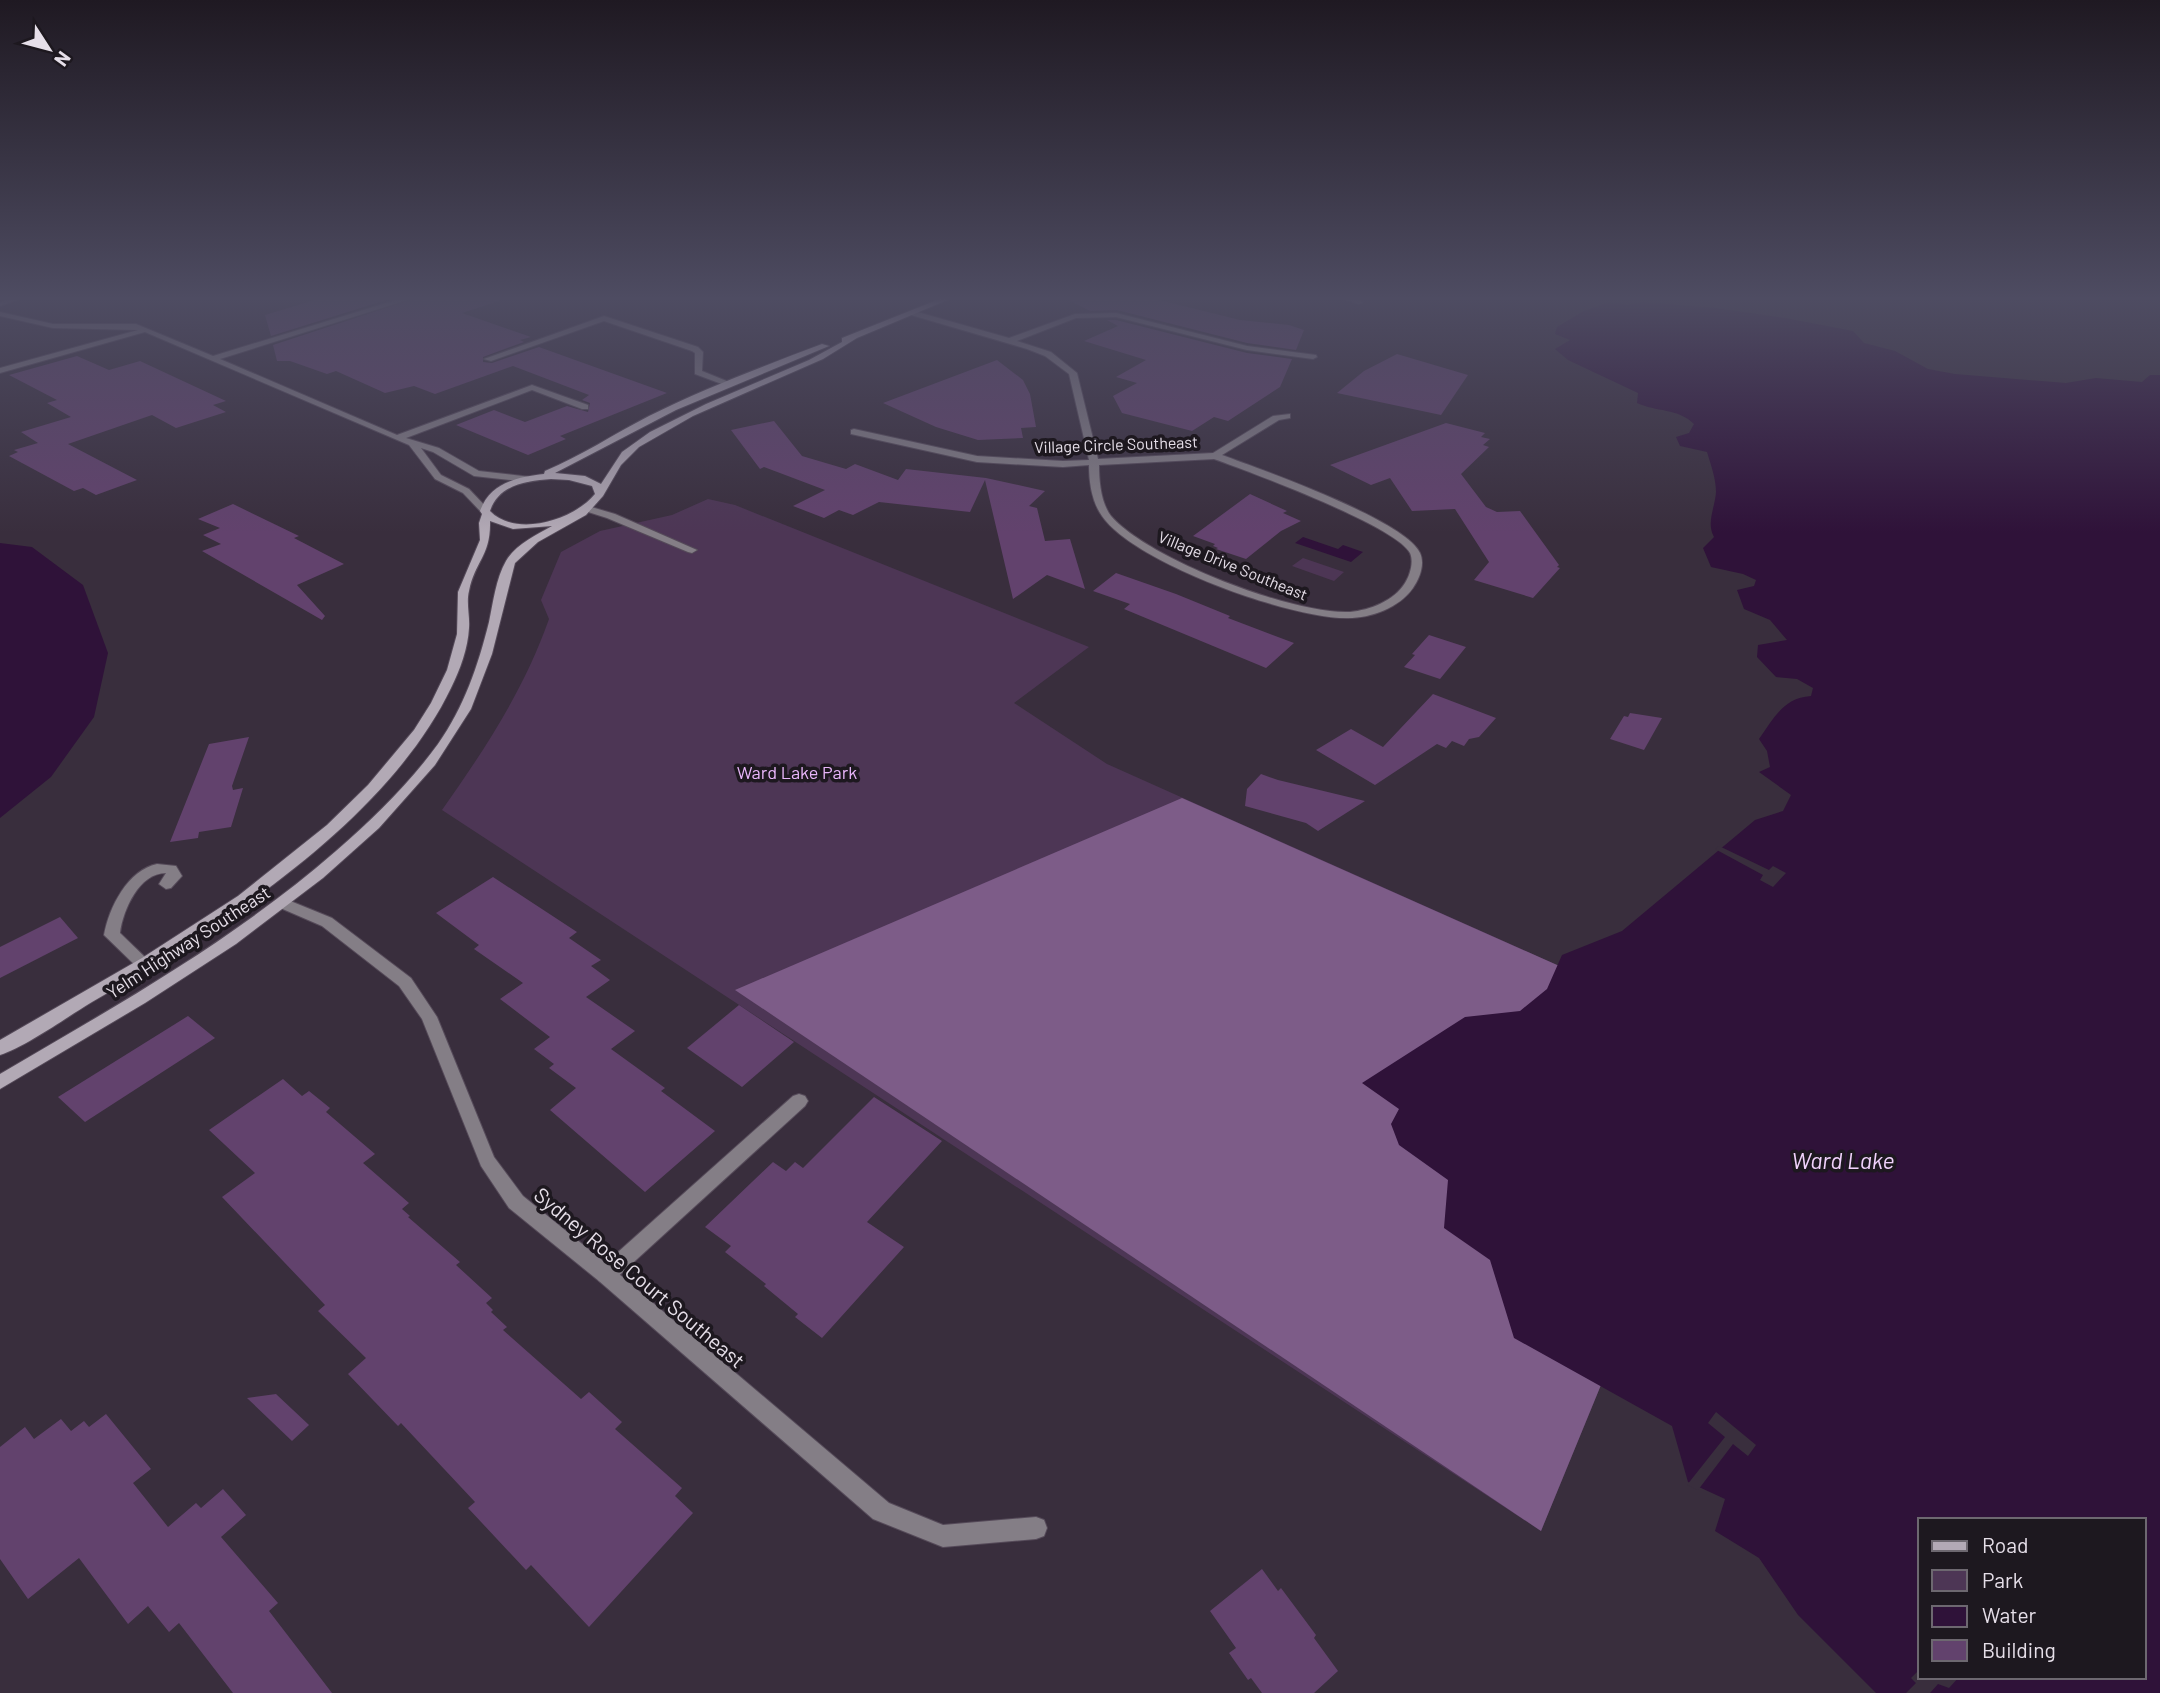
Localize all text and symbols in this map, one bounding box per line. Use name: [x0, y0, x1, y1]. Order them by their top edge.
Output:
north arrow: [14, 14, 84, 84]
text: N: [50, 47, 76, 71]
street label: Village Circle Southeast: [1034, 432, 1198, 456]
street label: Village Drive Southeast: [1156, 526, 1310, 604]
park label: Ward Lake Park: [737, 761, 857, 783]
street label: Yelm Highway Southeast: [102, 881, 274, 1003]
water label: Ward Lake: [1792, 1146, 1894, 1174]
street label: Sydney Rose Court Southeast: [530, 1182, 750, 1372]
legend: [1918, 1518, 2146, 1679]
text: Road: [1982, 1532, 2028, 1557]
text: Park: [1982, 1567, 2023, 1592]
text: Water: [1982, 1602, 2037, 1627]
text: Building: [1982, 1637, 2056, 1662]

